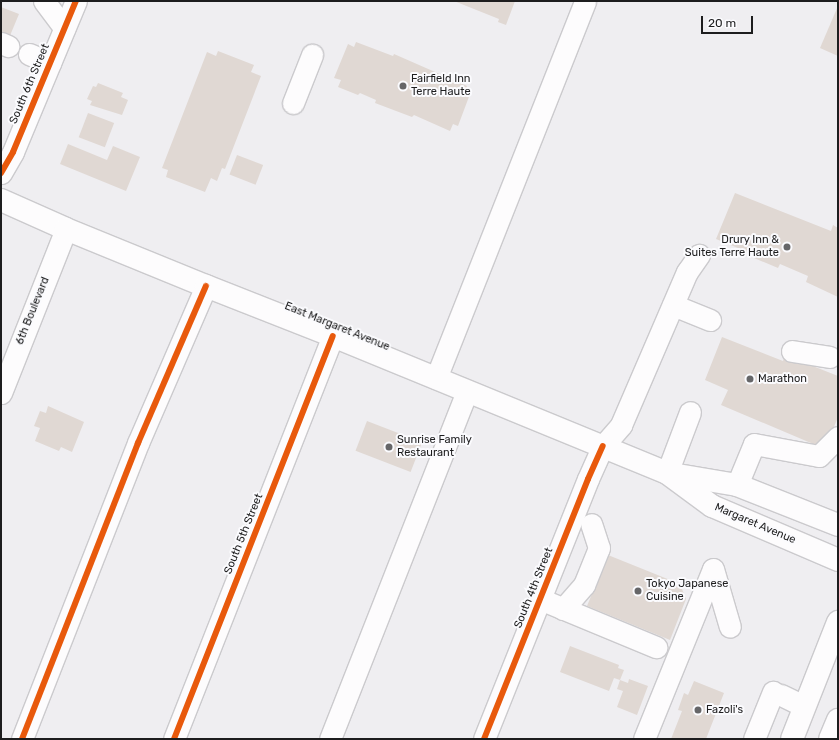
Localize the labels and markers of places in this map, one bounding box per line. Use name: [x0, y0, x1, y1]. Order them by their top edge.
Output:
place label: Fairfield Inn Terre Haute: [411, 73, 471, 99]
marker: Fairfield Inn Terre Haute: [398, 81, 408, 91]
place label: Drury Inn & Suites Terre Haute: [685, 234, 779, 260]
marker: Drury Inn & Suites Terre Haute: [782, 242, 792, 252]
place label: Marathon: [758, 372, 807, 386]
marker: Marathon: [745, 374, 755, 384]
place label: Sunrise Family Restaurant: [397, 434, 472, 460]
marker: Sunrise Family Restaurant: [384, 442, 394, 452]
place label: Tokyo Japanese Cuisine: [646, 578, 728, 604]
marker: Tokyo Japanese Cuisine: [633, 586, 643, 596]
place label: Fazoli's: [706, 703, 743, 717]
marker: Fazoli's: [693, 705, 703, 715]

